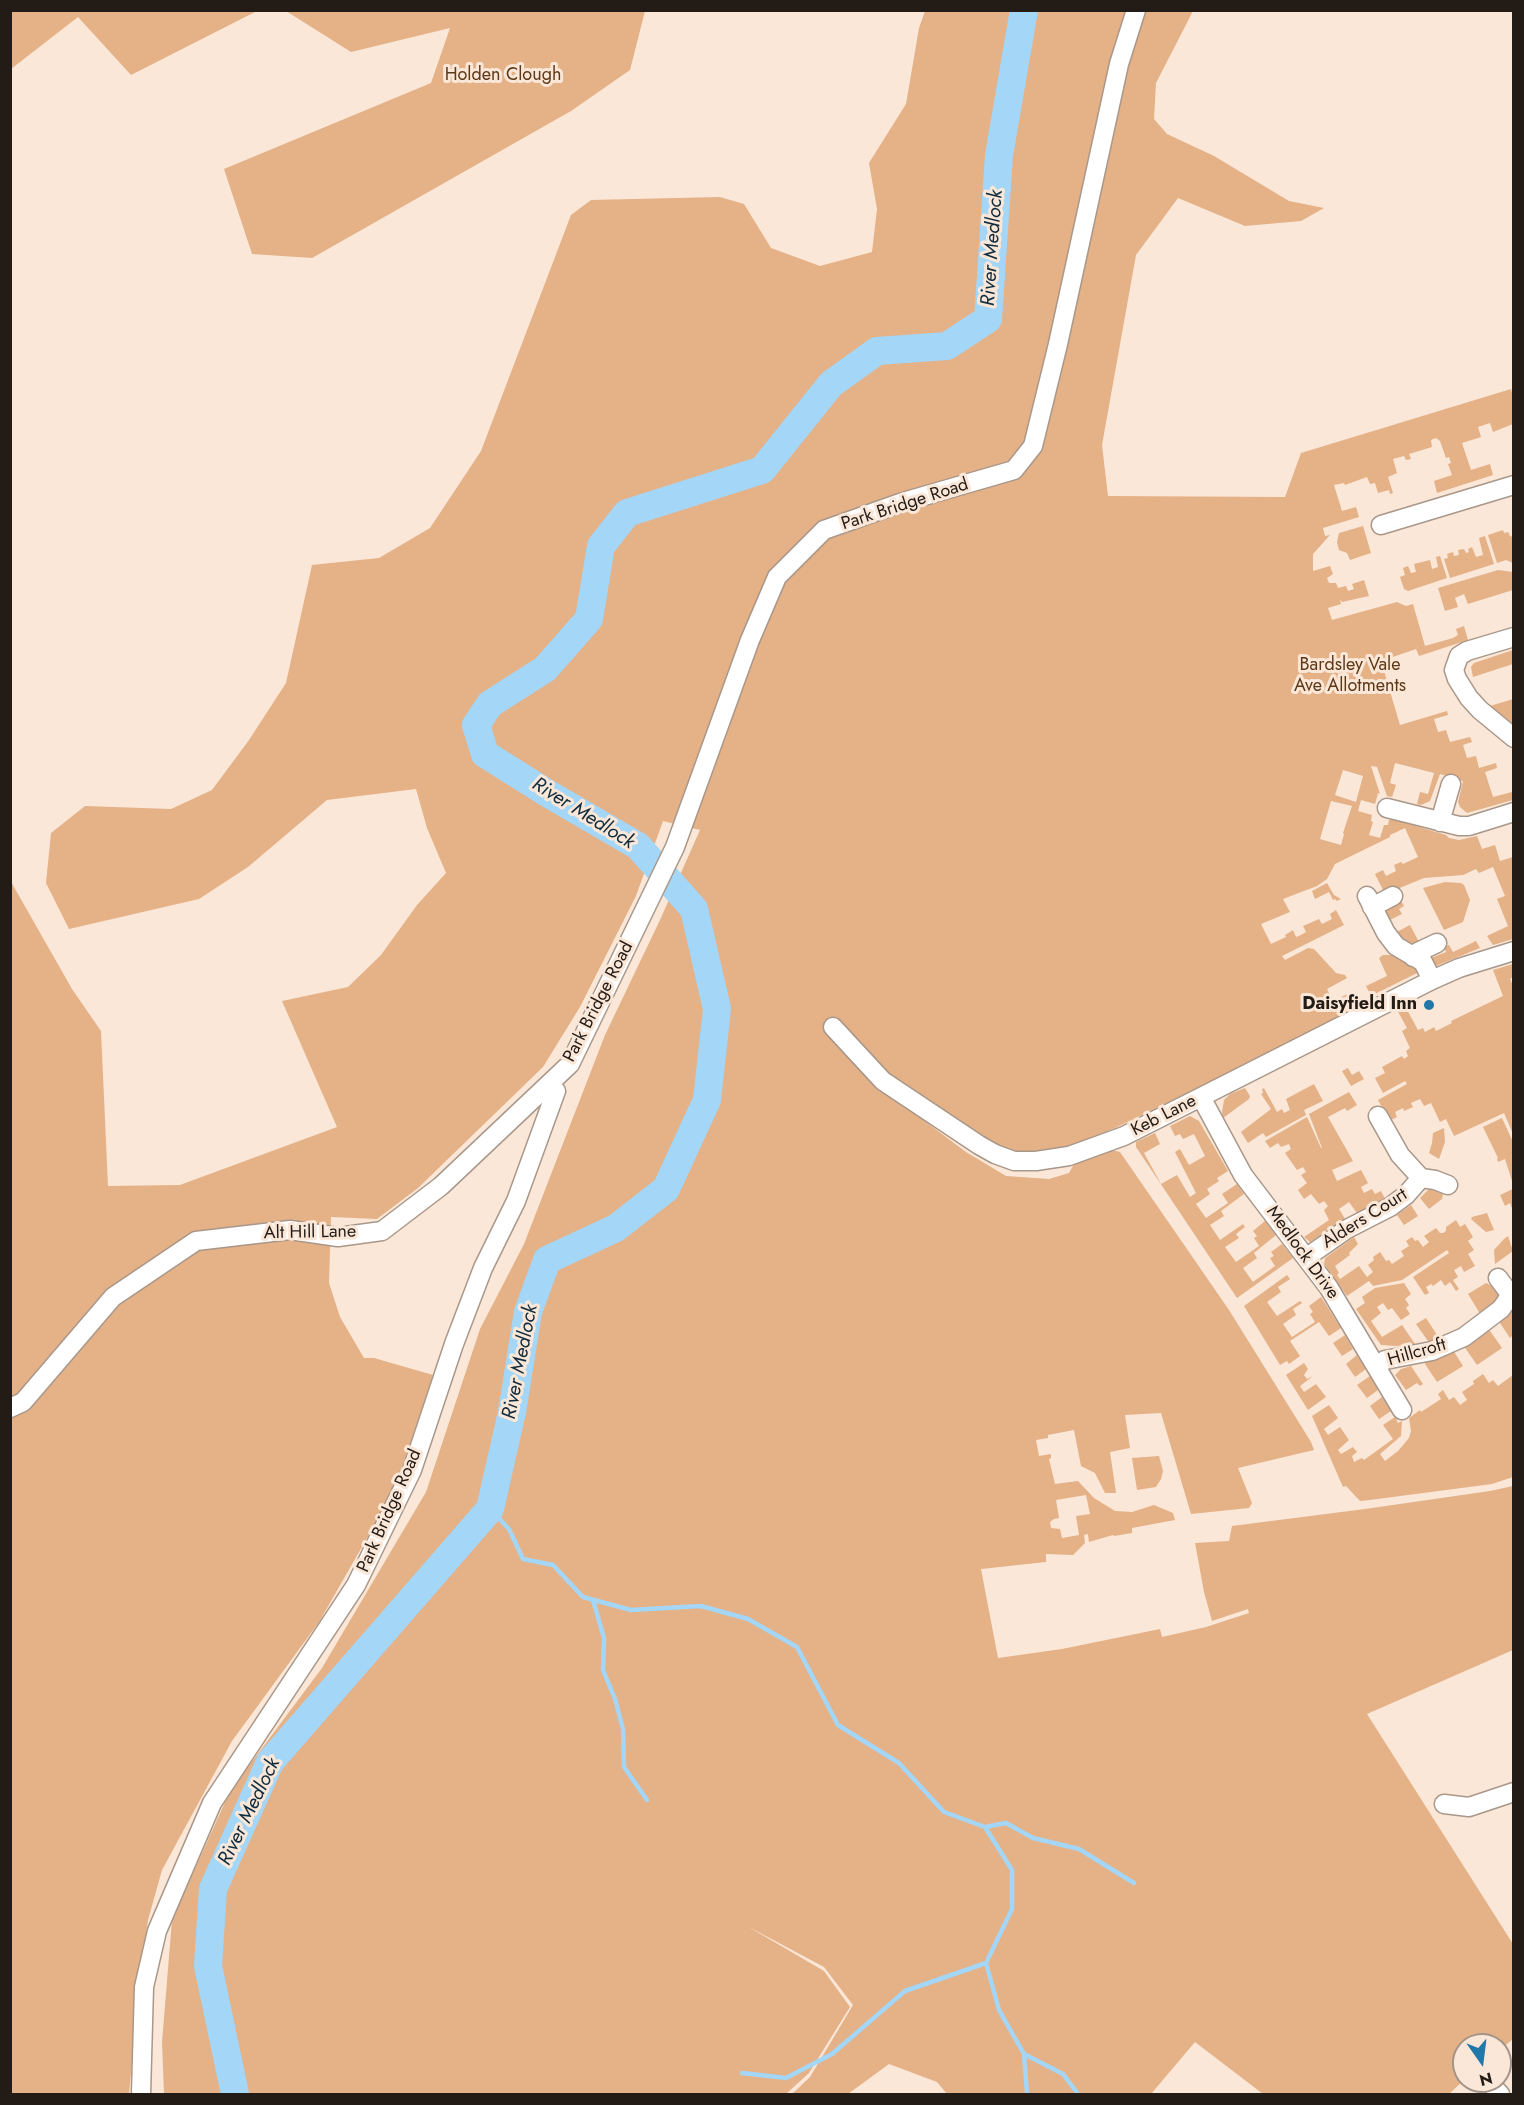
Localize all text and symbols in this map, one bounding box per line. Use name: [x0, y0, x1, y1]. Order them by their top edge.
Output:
park label: Holden Clough: [445, 65, 561, 87]
water label: River Medlock: [977, 189, 1009, 307]
street label: Park Bridge Road: [839, 474, 971, 536]
park label: Bardsley Vale Ave Allotments: [1294, 655, 1406, 698]
water label: River Medlock: [527, 773, 639, 855]
street label: Park Bridge Road: [559, 938, 639, 1066]
place label: Daisyfield Inn: [1302, 994, 1417, 1016]
marker: Daisyfield Inn: [1422, 998, 1436, 1012]
street label: Keb Lane: [1128, 1090, 1200, 1142]
street label: Alders Court: [1318, 1184, 1412, 1254]
street label: Medlock Drive: [1261, 1202, 1343, 1304]
street label: Alt Hill Lane: [264, 1221, 356, 1245]
water label: River Medlock: [498, 1303, 544, 1421]
street label: Hillcroft: [1385, 1334, 1449, 1372]
street label: Park Bridge Road: [353, 1446, 427, 1576]
water label: River Medlock: [214, 1754, 286, 1870]
north arrow: [1452, 2033, 1512, 2093]
text: N: [1477, 2066, 1495, 2092]

